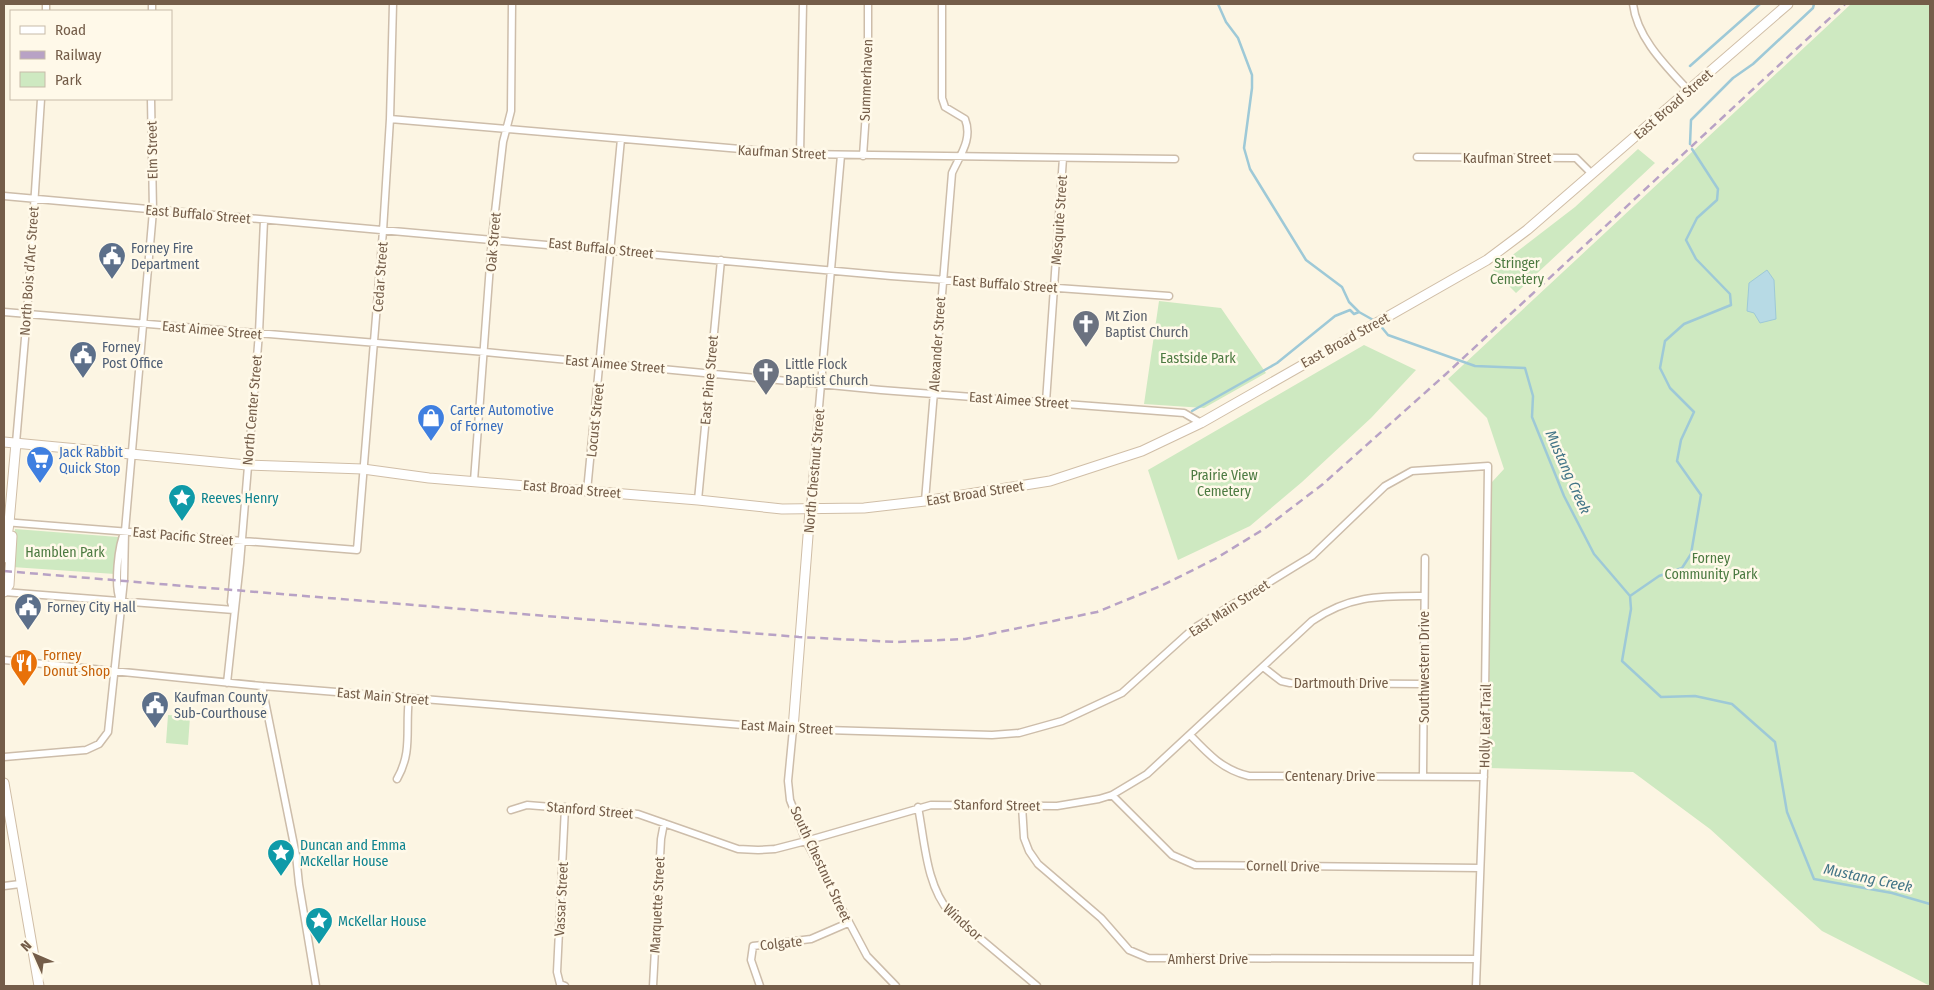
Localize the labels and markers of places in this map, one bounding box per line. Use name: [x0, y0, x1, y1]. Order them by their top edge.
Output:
place label: Forney Fire Department: [131, 240, 200, 273]
public building icon: Forney Fire Department: [97, 241, 127, 280]
place label: Mt Zion Baptist Church: [1105, 308, 1188, 341]
church icon: Mt Zion Baptist Church: [1071, 309, 1101, 348]
place label: Forney Post Office: [102, 339, 163, 372]
public building icon: Forney Post Office: [68, 340, 98, 379]
place label: Little Flock Baptist Church: [785, 356, 868, 389]
church icon: Little Flock Baptist Church: [751, 357, 781, 396]
place label: Carter Automotive of Forney: [450, 402, 554, 435]
shop icon: Carter Automotive of Forney: [416, 403, 446, 442]
place label: Jack Rabbit Quick Stop: [59, 444, 123, 477]
supermarket icon: Jack Rabbit Quick Stop: [25, 445, 55, 484]
place icon: Reeves Henry: [167, 483, 197, 522]
place label: Reeves Henry: [201, 490, 279, 507]
public building icon: Forney City Hall: [13, 592, 43, 631]
place label: Forney City Hall: [47, 599, 136, 616]
place label: Forney Donut Shop: [43, 647, 110, 680]
restaurant icon: Forney Donut Shop: [9, 648, 39, 687]
place label: Kaufman County Sub-Courthouse: [174, 689, 268, 722]
public building icon: Kaufman County Sub-Courthouse: [140, 690, 170, 729]
place label: Duncan and Emma McKellar House: [300, 837, 406, 870]
place icon: Duncan and Emma McKellar House: [266, 838, 296, 877]
place icon: McKellar House: [304, 906, 334, 945]
place label: McKellar House: [338, 913, 427, 930]

